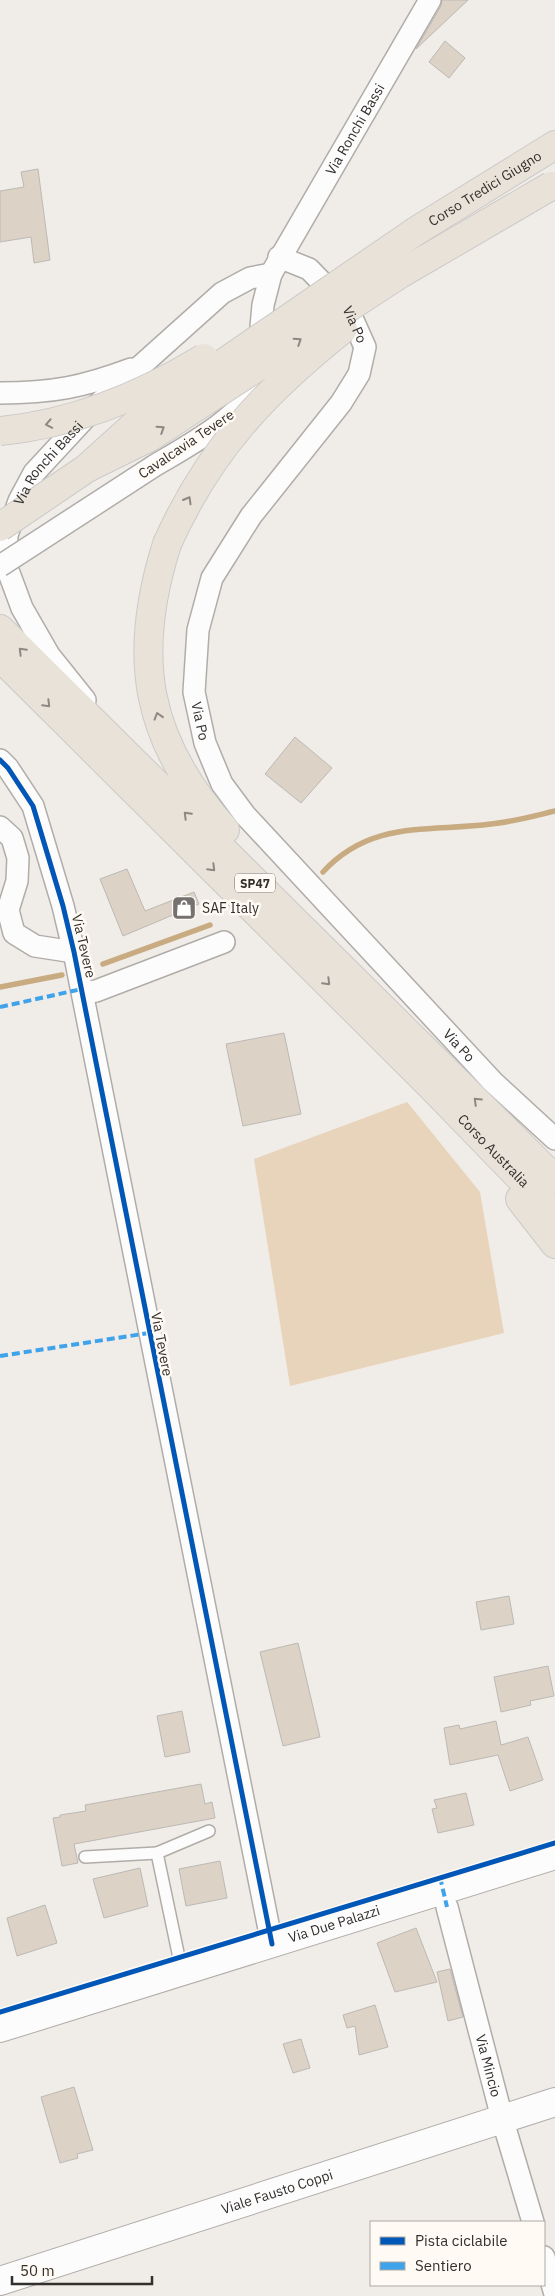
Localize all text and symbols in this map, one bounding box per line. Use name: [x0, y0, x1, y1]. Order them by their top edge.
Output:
street label: Via Ronchi Bassi: [321, 80, 389, 178]
street label: Corso Tredici Giugno: [425, 147, 545, 230]
street label: Via Po: [339, 303, 371, 346]
one-way arrow: [292, 337, 301, 347]
street label: Cavalcavia Tevere: [135, 405, 238, 483]
street label: Via Ronchi Bassi: [10, 417, 87, 508]
one-way arrow: [44, 418, 53, 428]
one-way arrow: [156, 426, 165, 435]
one-way arrow: [182, 496, 192, 505]
one-way arrow: [19, 648, 28, 657]
one-way arrow: [41, 698, 50, 707]
street label: Via Po: [187, 700, 213, 742]
one-way arrow: [154, 712, 164, 721]
one-way arrow: [184, 812, 193, 821]
one-way arrow: [206, 862, 215, 871]
road number: SP47: [235, 874, 275, 892]
shop icon: SAF Italy: [171, 895, 197, 921]
place label: SAF Italy: [202, 899, 259, 917]
street label: Via Tevere: [68, 912, 100, 980]
one-way arrow: [321, 976, 330, 985]
street label: Via Po: [439, 1025, 479, 1066]
one-way arrow: [474, 1098, 483, 1107]
street label: Corso Australia: [454, 1110, 534, 1192]
street label: Via Tevere: [147, 1311, 177, 1378]
street label: Via Due Palazzi: [286, 1901, 382, 1947]
street label: Via Mincio: [472, 2032, 505, 2099]
street label: Viale Fausto Coppi: [219, 2165, 335, 2218]
legend: [370, 2221, 545, 2286]
text: Pista ciclabile: [415, 2231, 508, 2250]
scale bar: [12, 2254, 152, 2286]
text: Sentiero: [415, 2256, 472, 2275]
text: 50 m: [20, 2261, 55, 2280]

